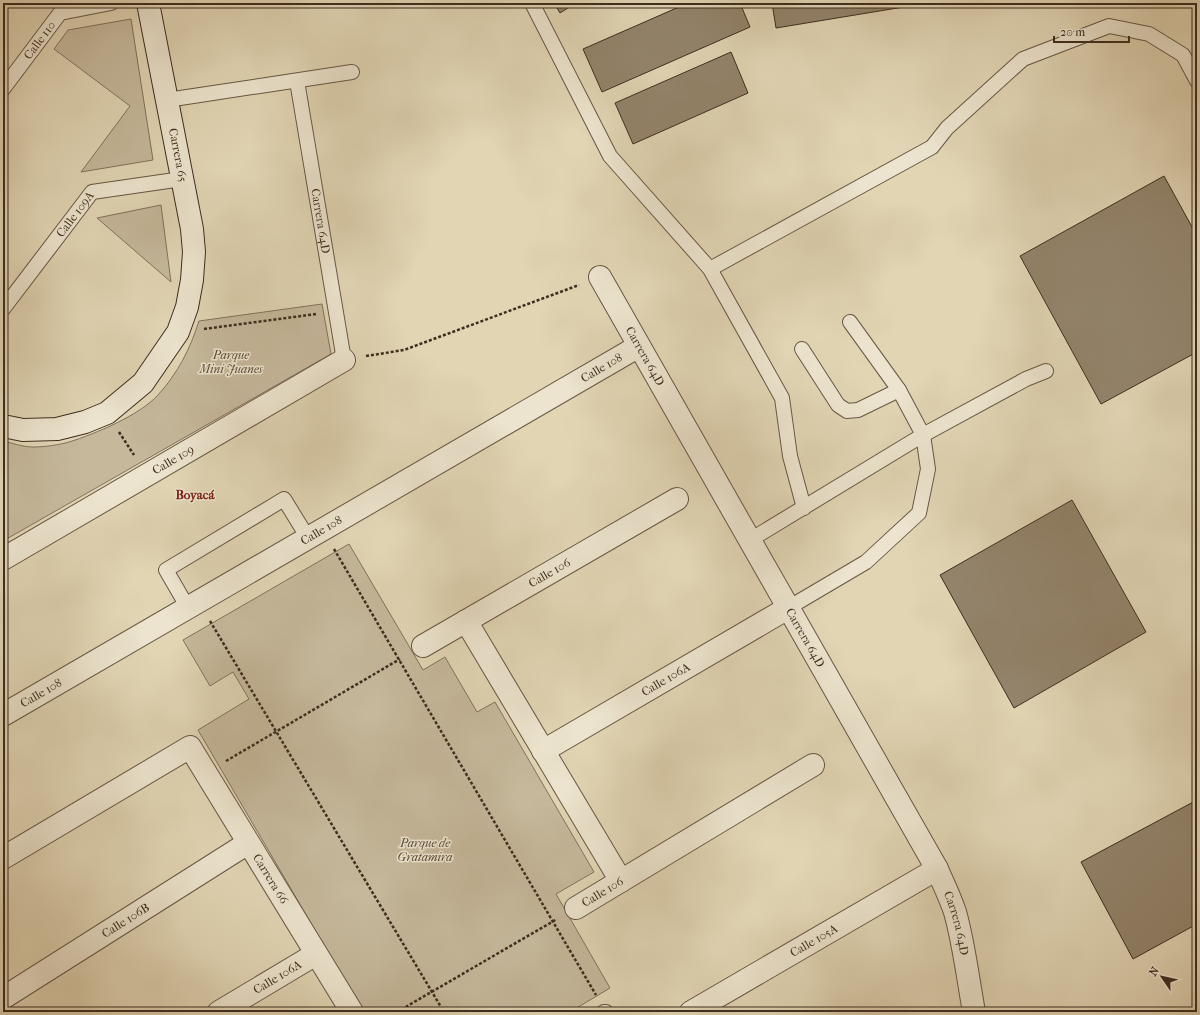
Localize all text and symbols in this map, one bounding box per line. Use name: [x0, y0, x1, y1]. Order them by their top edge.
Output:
street label: Calle 110: [21, 18, 58, 62]
scale bar: [1054, 18, 1129, 44]
text: 20 m: [1060, 25, 1085, 39]
street label: Carrera 65: [166, 127, 190, 183]
street label: Carrera 64D: [308, 187, 333, 255]
street label: Calle 109A: [53, 189, 97, 240]
street label: Carrera 64D: [623, 324, 667, 388]
park label: Parque Mini Juanes: [199, 348, 263, 376]
street label: Calle 108: [578, 350, 625, 385]
street label: Calle 109: [150, 442, 196, 477]
district label: Boyacá: [175, 487, 216, 503]
street label: Calle 108: [298, 513, 345, 548]
street label: Calle 106: [526, 555, 573, 590]
street label: Carrera 64D: [783, 606, 828, 670]
street label: Calle 106A: [639, 660, 693, 699]
street label: Calle 108: [18, 675, 64, 710]
park label: Parque de Gratamira: [398, 836, 452, 864]
street label: Carrera 66: [250, 851, 291, 907]
street label: Calle 106: [579, 874, 626, 910]
street label: Carrera 64D: [941, 889, 971, 956]
street label: Calle 106B: [99, 900, 152, 941]
street label: Calle 105A: [788, 921, 840, 960]
street label: Calle 106A: [251, 957, 304, 997]
north arrow: [1142, 957, 1182, 997]
text: N: [1146, 964, 1162, 979]

